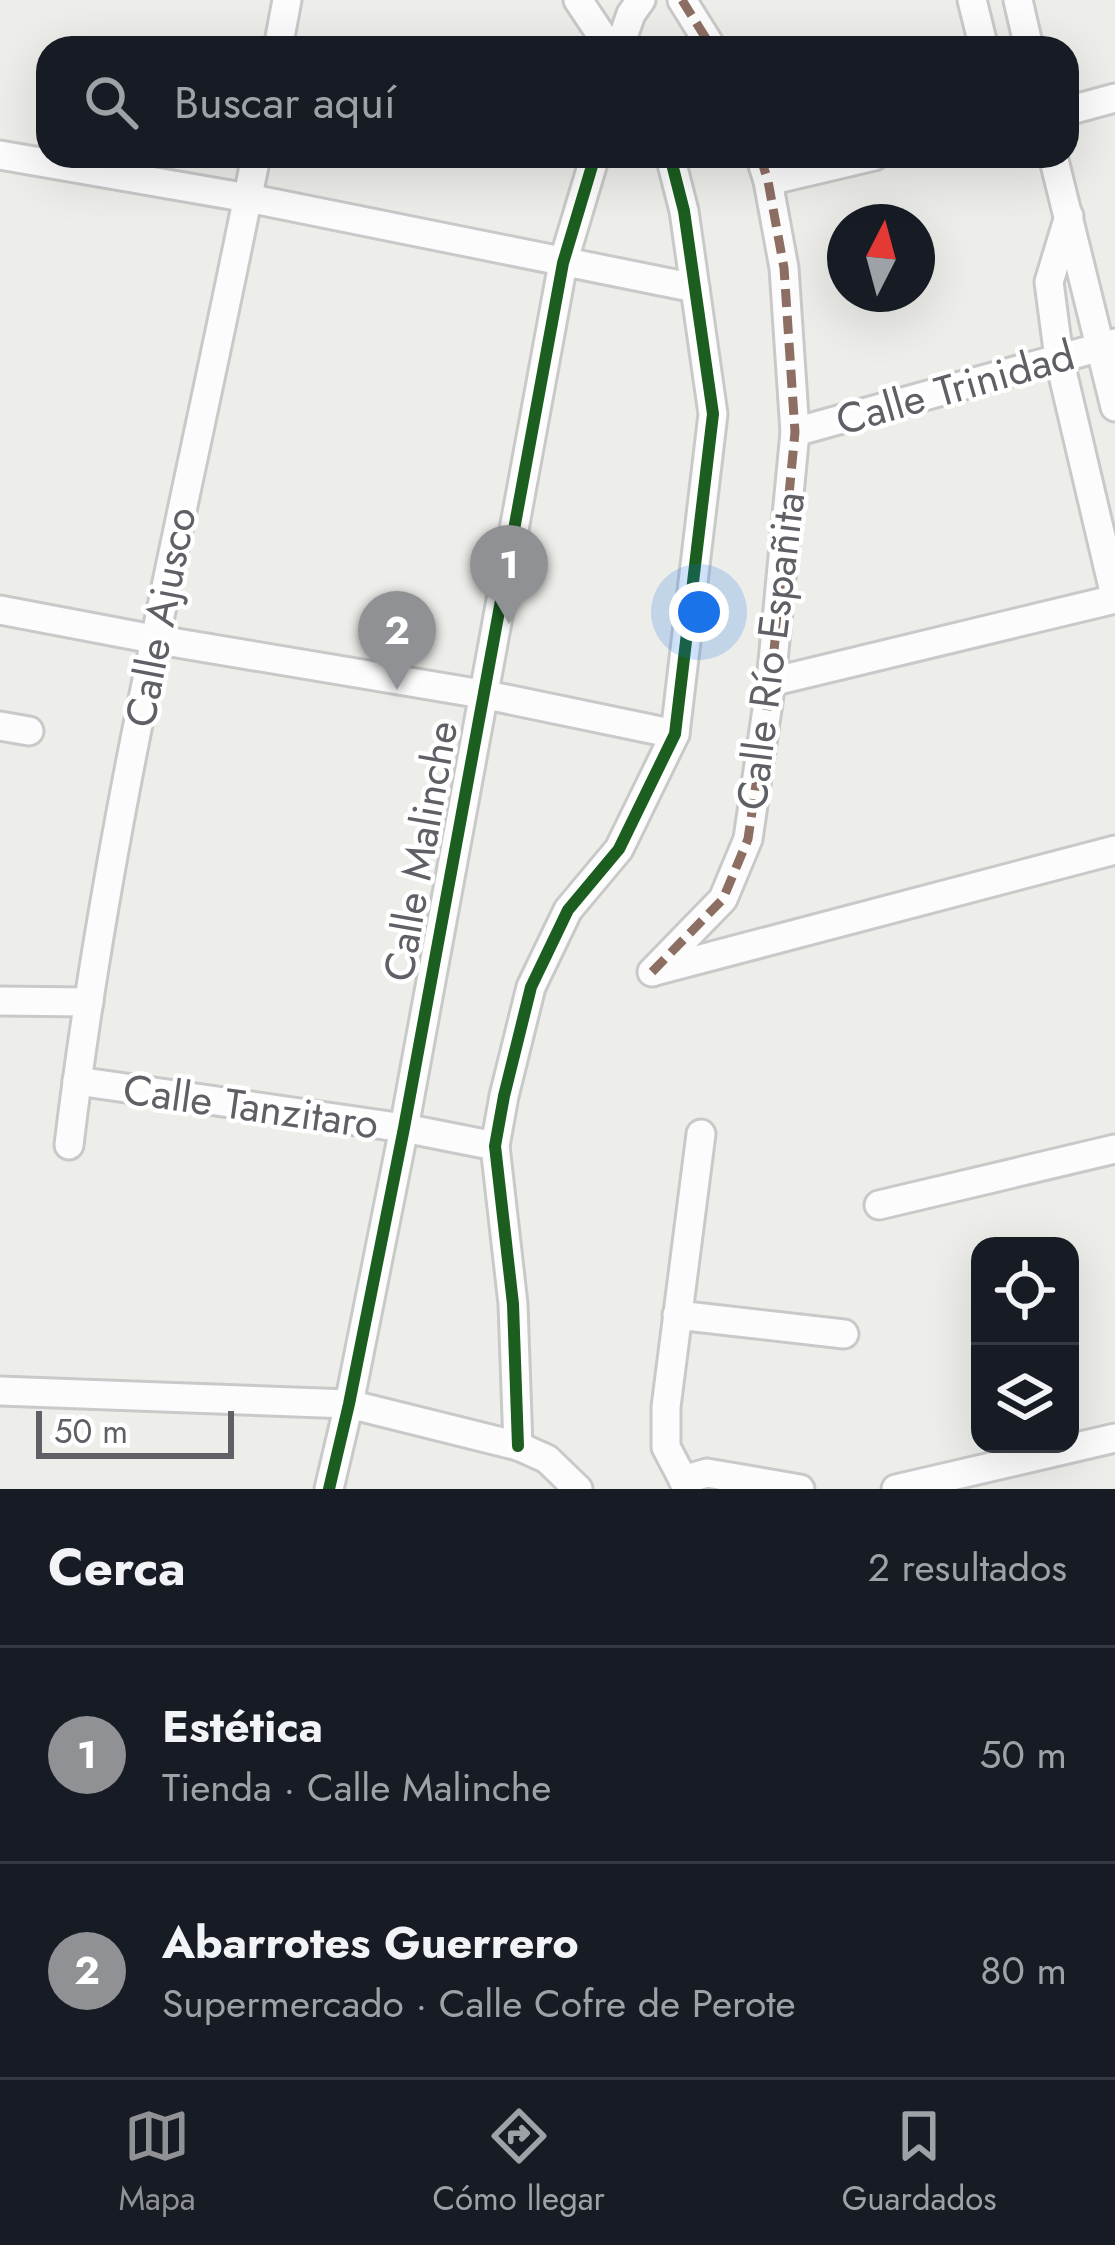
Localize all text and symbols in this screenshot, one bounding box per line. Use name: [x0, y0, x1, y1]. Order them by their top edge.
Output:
search box: [36, 36, 1079, 168]
icon: search: [78, 69, 144, 135]
text: Buscar aquí: [174, 70, 396, 135]
north arrow: [827, 204, 935, 312]
street label: Calle Trinidad: [829, 324, 1081, 451]
street label: Calle Río Españita: [721, 489, 820, 814]
street label: Calle Ajusco: [109, 502, 212, 732]
pin: 1: [470, 525, 548, 624]
your location: [669, 582, 729, 642]
pin: 2: [358, 591, 436, 690]
street label: Calle Malinche: [368, 716, 473, 986]
street label: Calle Tanzitaro: [119, 1058, 383, 1155]
map controls: [971, 1237, 1079, 1453]
button: locate: [971, 1237, 1079, 1345]
button: layers: [971, 1345, 1079, 1453]
scale bar: [36, 1405, 234, 1458]
text: 50 m: [54, 1408, 128, 1455]
text: Cerca: [48, 1530, 186, 1604]
text: 2 resultados: [868, 1539, 1067, 1596]
text: Estética: [162, 1694, 323, 1759]
text: 1: [77, 1726, 97, 1783]
text: 50 m: [979, 1726, 1067, 1783]
text: Tienda · Calle Malinche: [162, 1759, 551, 1816]
text: Abarrotes Guerrero: [162, 1910, 579, 1975]
text: 2: [74, 1942, 100, 1999]
text: 80 m: [980, 1942, 1067, 1999]
text: Supermercado · Calle Cofre de Perote: [162, 1975, 796, 2032]
tab: Mapa: [118, 2103, 196, 2222]
tab: Cómo llegar: [432, 2103, 605, 2222]
tab: Guardados: [842, 2103, 997, 2222]

